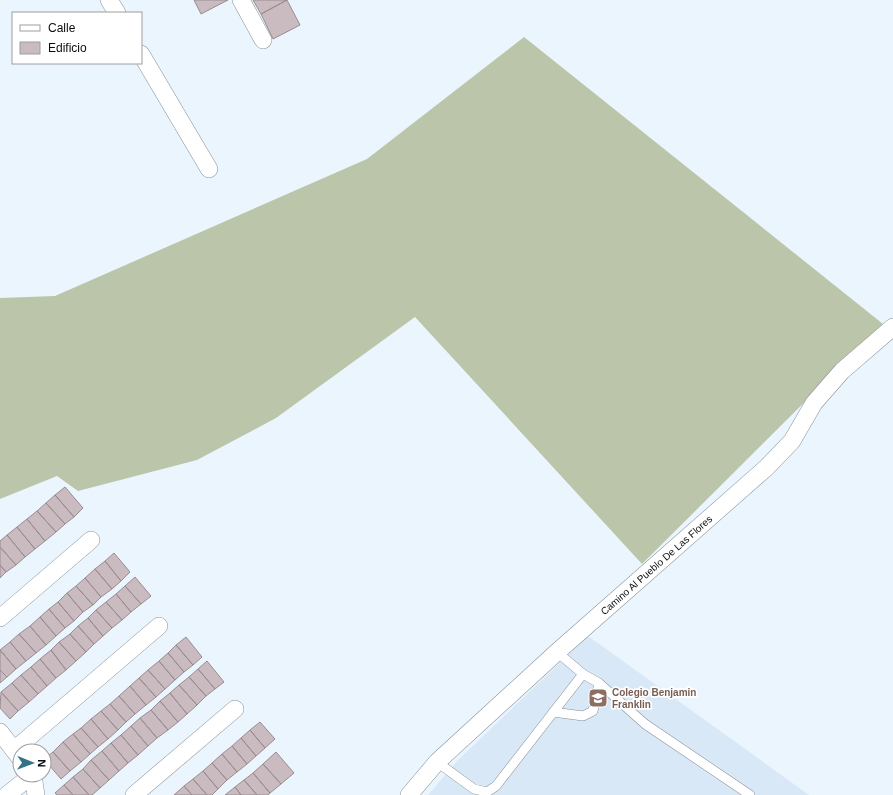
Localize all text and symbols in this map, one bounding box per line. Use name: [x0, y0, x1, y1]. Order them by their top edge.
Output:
legend: [12, 12, 142, 64]
text: Calle: [48, 21, 76, 35]
text: Edificio: [48, 41, 87, 55]
street label: Camino Al Pueblo De Las Flores: [598, 513, 714, 617]
school or university icon: Colegio Benjamin Franklin: [587, 687, 609, 709]
place label: Colegio Benjamin Franklin: [612, 687, 696, 710]
north arrow: [12, 743, 52, 783]
text: N: [36, 759, 48, 767]

